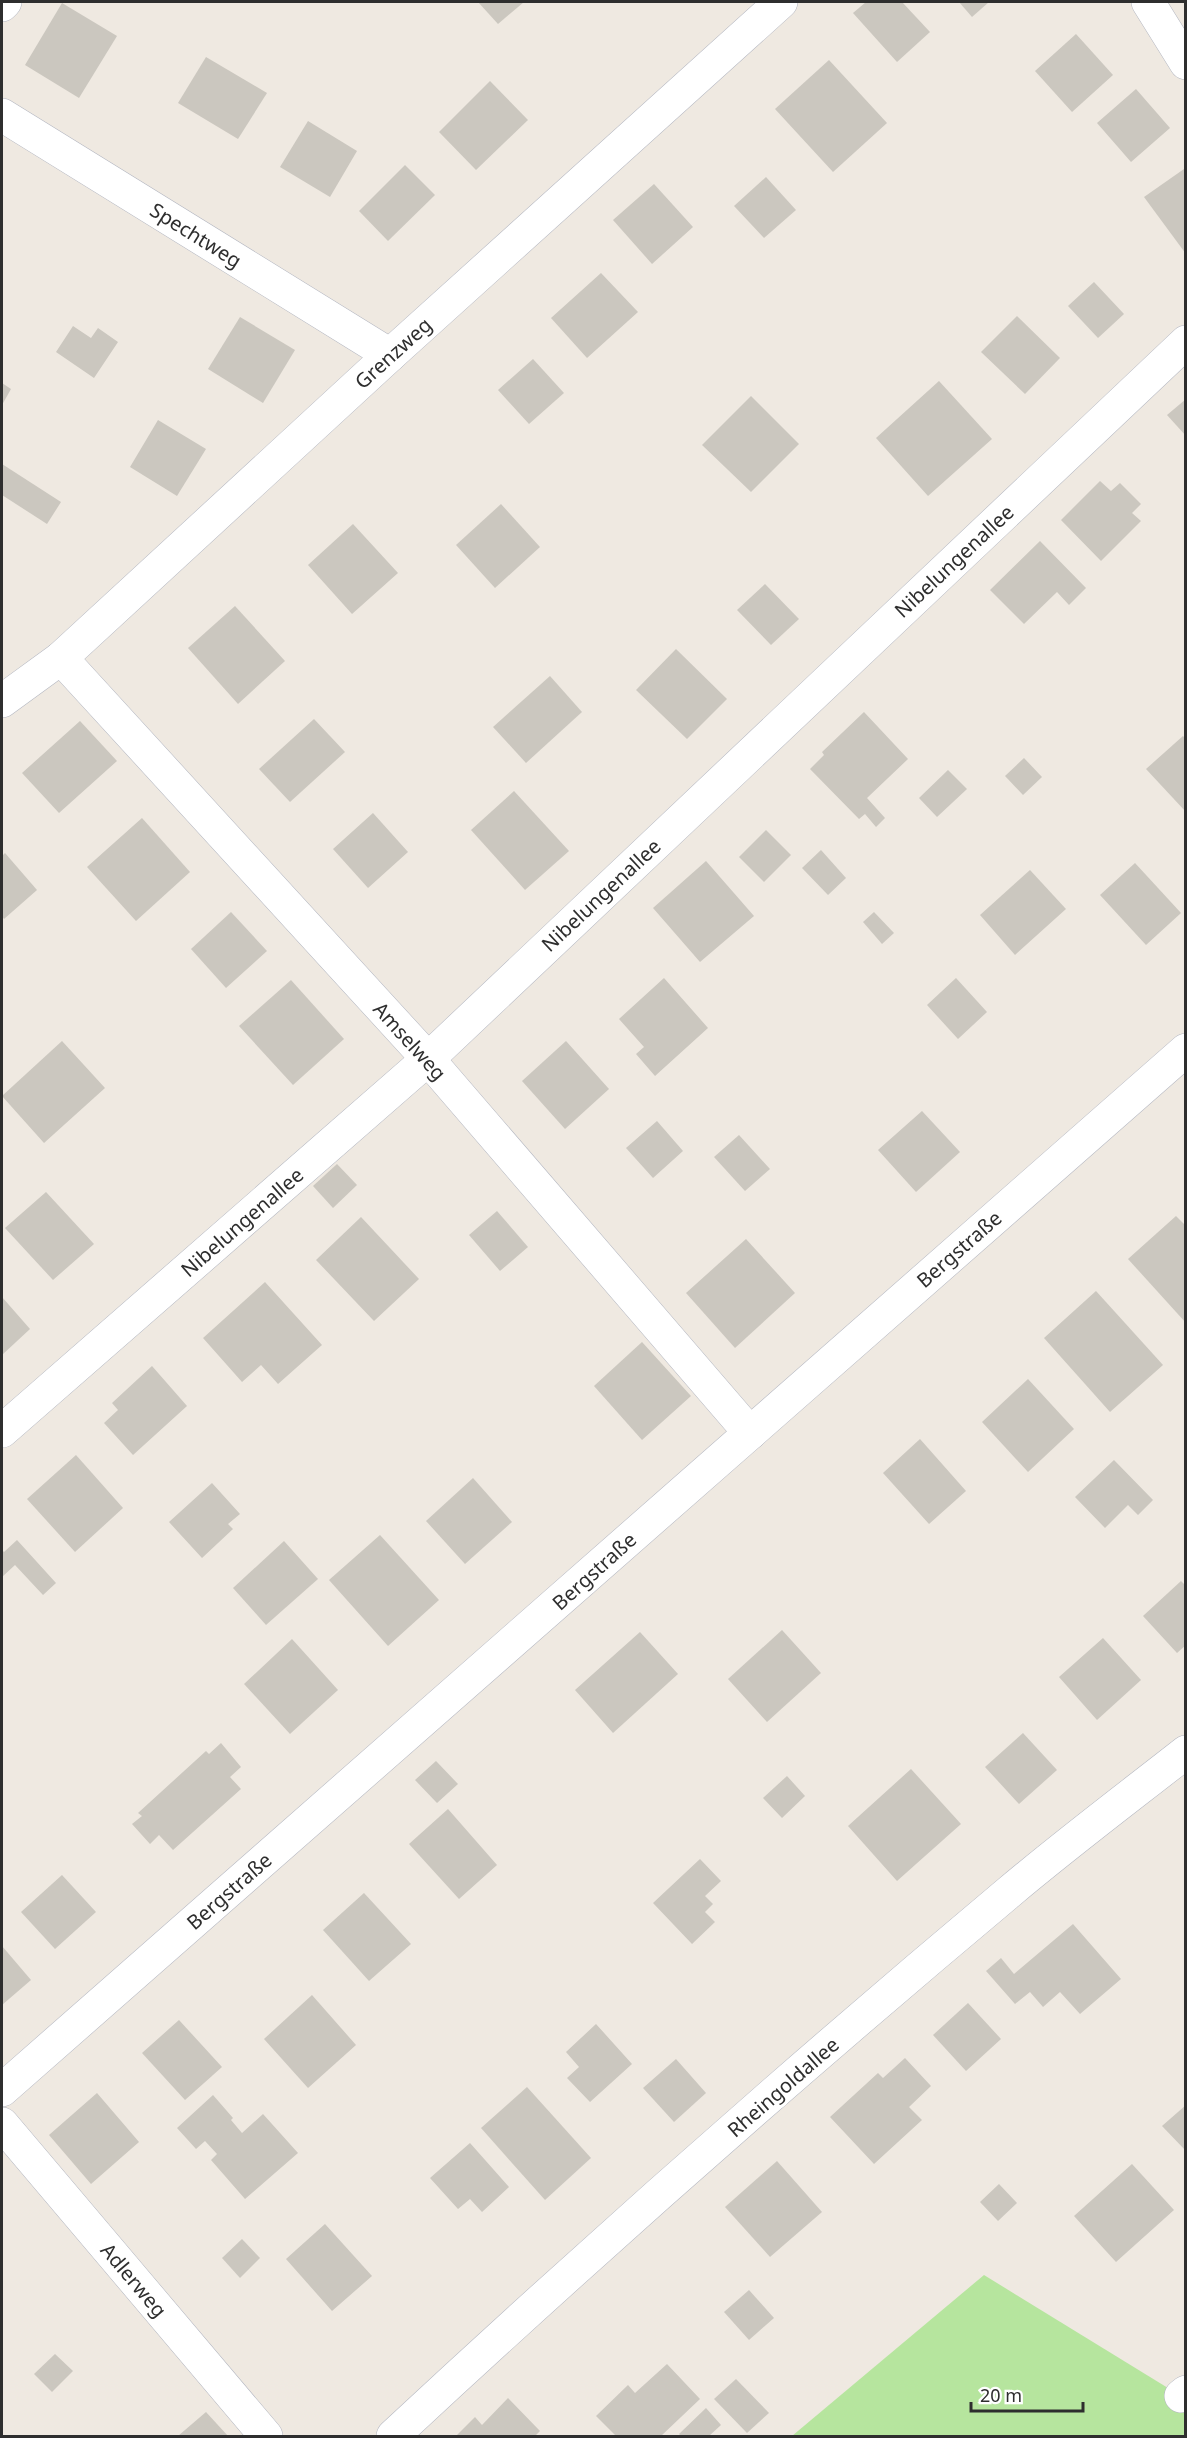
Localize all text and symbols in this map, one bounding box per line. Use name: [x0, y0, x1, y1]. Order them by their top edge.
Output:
street label: Spechtweg: [145, 196, 247, 274]
street label: Grenzweg: [349, 311, 437, 395]
street label: Nibelungenallee: [889, 499, 1019, 623]
street label: Nibelungenallee: [536, 833, 666, 957]
street label: Amselweg: [368, 996, 452, 1086]
street label: Nibelungenallee: [175, 1161, 309, 1283]
street label: Bergstraße: [911, 1205, 1007, 1293]
street label: Bergstraße: [546, 1526, 642, 1616]
street label: Bergstraße: [181, 1847, 277, 1935]
street label: Rheingoldallee: [721, 2031, 845, 2143]
street label: Adlerweg: [95, 2237, 173, 2323]
scale bar: [971, 2375, 1084, 2413]
text: 20 m: [980, 2383, 1022, 2407]

